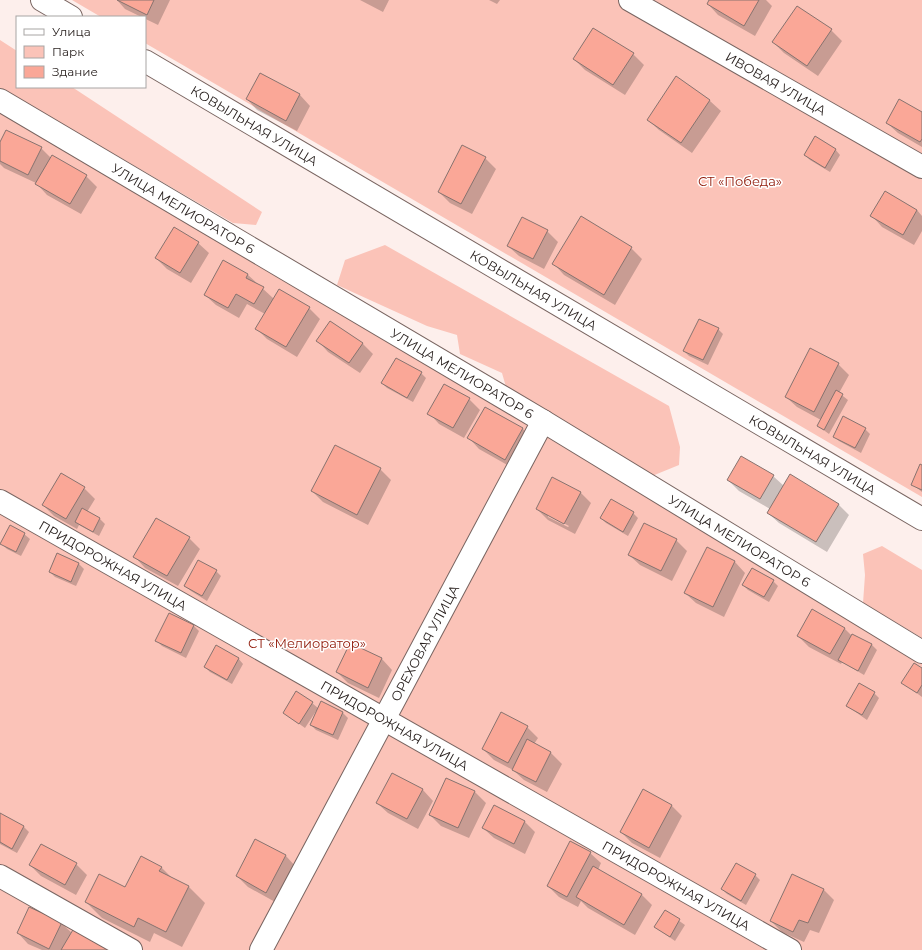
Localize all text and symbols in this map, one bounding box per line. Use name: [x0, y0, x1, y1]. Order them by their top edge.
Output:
legend: [16, 16, 146, 88]
text: Улица: [52, 24, 91, 39]
text: Парк: [52, 44, 84, 59]
street label: ИВОВАЯ УЛИЦА: [723, 48, 829, 119]
text: Здание: [52, 64, 98, 79]
street label: КОВЫЛЬНАЯ УЛИЦА: [188, 82, 321, 169]
street label: УЛИЦА МЕЛИОРАТОР 6: [109, 160, 258, 257]
park label: СТ «Победа»: [698, 173, 782, 189]
street label: КОВЫЛЬНАЯ УЛИЦА: [467, 246, 600, 334]
street label: УЛИЦА МЕЛИОРАТОР 6: [388, 325, 537, 422]
street label: КОВЫЛЬНАЯ УЛИЦА: [746, 411, 879, 498]
street label: УЛИЦА МЕЛИОРАТОР 6: [666, 491, 814, 590]
street label: ПРИДОРОЖНАЯ УЛИЦА: [36, 517, 190, 614]
street label: ОРЕХОВАЯ УЛИЦА: [387, 582, 462, 704]
park label: СТ «Мелиоратор»: [248, 635, 366, 651]
street label: ПРИДОРОЖНАЯ УЛИЦА: [318, 677, 472, 774]
street label: ПРИДОРОЖНАЯ УЛИЦА: [600, 837, 753, 934]

